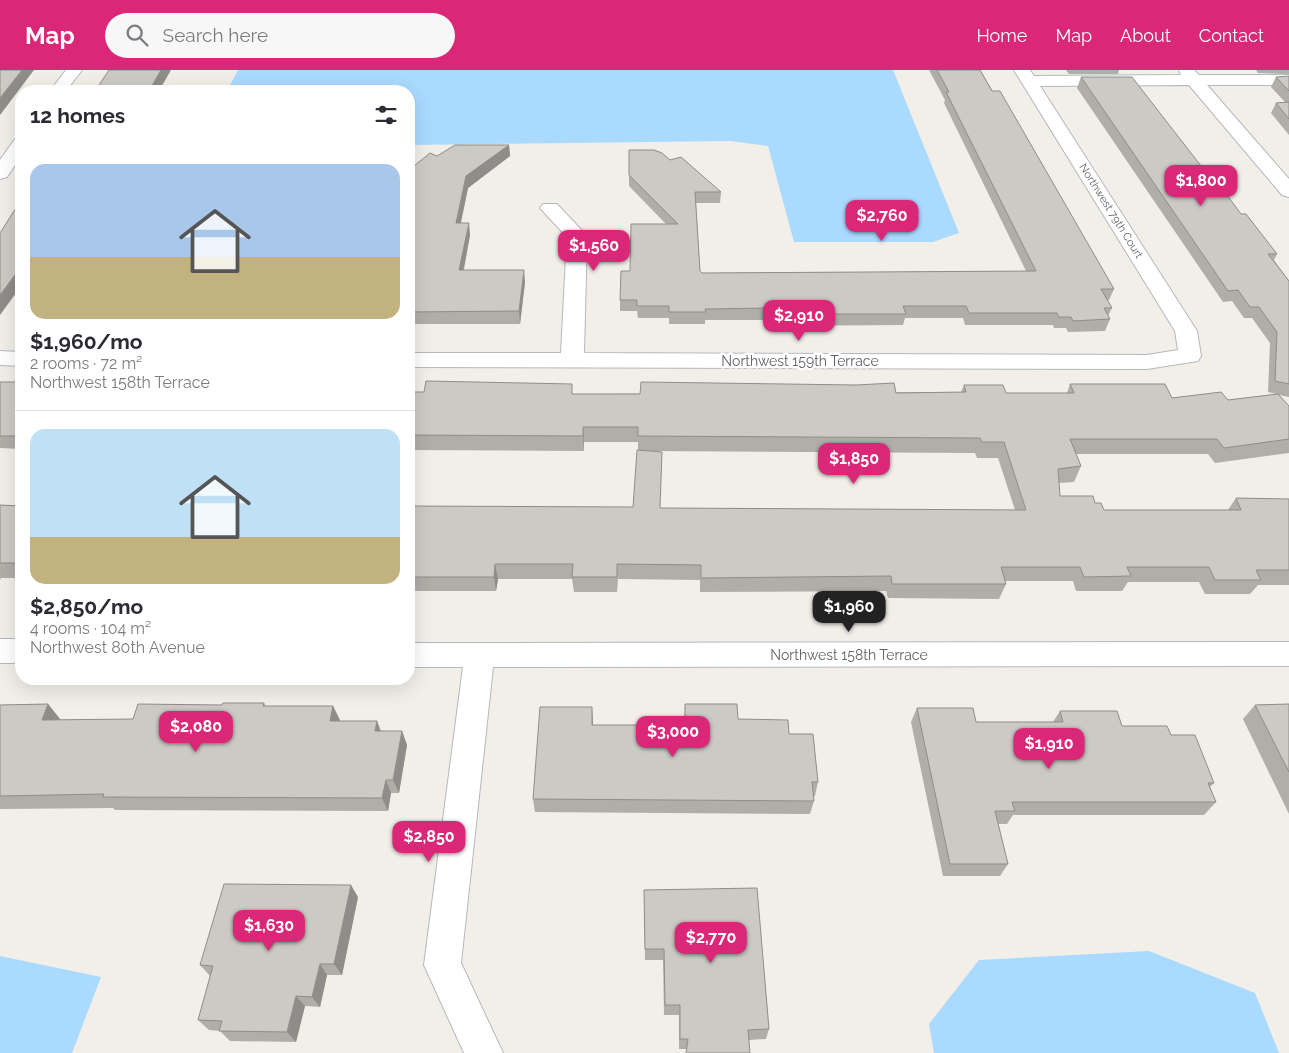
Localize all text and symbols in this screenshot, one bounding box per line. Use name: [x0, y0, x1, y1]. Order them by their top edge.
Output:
search box: [105, 13, 455, 58]
text: Map: [25, 21, 75, 50]
icon: search: [123, 21, 151, 49]
text: Search here: [163, 24, 268, 46]
text: Home: [976, 25, 1027, 46]
text: Map: [1055, 25, 1092, 46]
text: About: [1120, 25, 1171, 46]
text: Contact: [1199, 25, 1264, 46]
icon: filters: [372, 101, 400, 129]
text: 12 homes: [30, 103, 125, 128]
street label: Northwest 79th Court: [1077, 161, 1146, 261]
pin: $1,800: [1160, 164, 1242, 207]
text: $1,800: [1175, 171, 1227, 190]
icon: home: [170, 196, 260, 286]
pin: $2,760: [841, 200, 923, 242]
text: $2,760: [856, 206, 908, 225]
pin: $1,560: [553, 230, 635, 272]
text: $1,560: [569, 236, 619, 255]
pin: $2,910: [758, 300, 840, 342]
text: $2,910: [774, 306, 824, 325]
text: $1,960/mo: [30, 329, 143, 354]
street label: Northwest 159th Terrace: [721, 353, 879, 369]
text: 2 rooms · 72 m²: [30, 354, 142, 373]
text: Northwest 158th Terrace: [30, 373, 210, 392]
pin: $1,850: [813, 442, 895, 485]
text: $1,850: [829, 449, 879, 468]
icon: home: [170, 462, 260, 552]
pin: $1,960: [808, 590, 890, 633]
text: $2,850/mo: [30, 594, 143, 619]
text: $1,960: [824, 597, 874, 616]
text: 4 rooms · 104 m²: [30, 619, 151, 638]
text: Northwest 80th Avenue: [30, 638, 205, 657]
street label: Northwest 158th Terrace: [770, 647, 928, 663]
pin: $2,080: [155, 710, 237, 753]
pin: $3,000: [632, 716, 714, 758]
text: $2,080: [170, 717, 222, 736]
text: $3,000: [647, 722, 699, 741]
pin: $1,910: [1008, 728, 1090, 770]
text: $1,910: [1025, 734, 1073, 753]
pin: $2,850: [388, 820, 470, 863]
text: $2,850: [403, 827, 455, 846]
pin: $1,630: [228, 910, 310, 952]
text: $1,630: [244, 916, 294, 935]
pin: $2,770: [670, 922, 752, 964]
text: $2,770: [686, 928, 736, 947]

